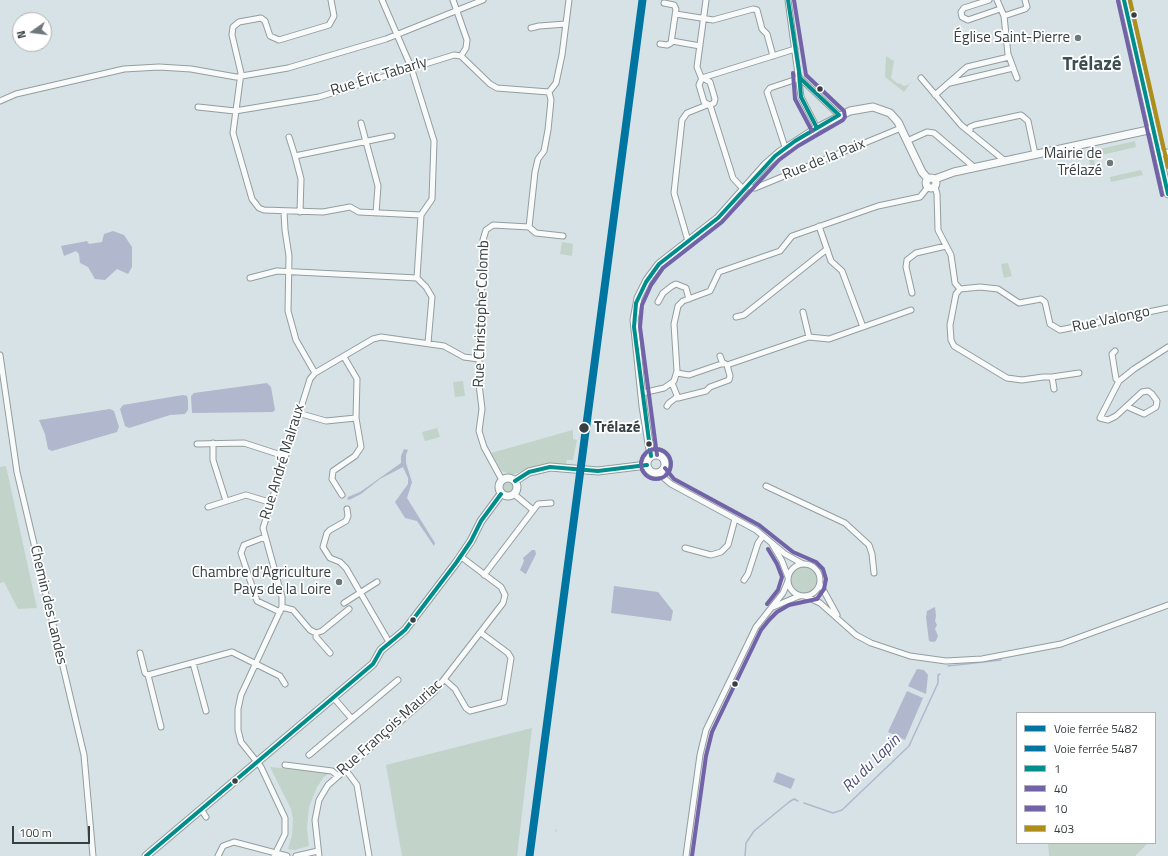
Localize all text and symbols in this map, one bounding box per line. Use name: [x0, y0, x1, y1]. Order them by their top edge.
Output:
unlabelled marker: [1129, 10, 1139, 20]
north arrow: [12, 12, 52, 52]
text: N: [13, 29, 30, 40]
place label: Église Saint-Pierre: [954, 29, 1070, 47]
marker: Église Saint-Pierre: [1073, 33, 1083, 43]
street label: Rue Éric Tabarly: [329, 54, 429, 100]
district label: Trélazé: [1063, 54, 1121, 76]
unlabelled marker: [815, 84, 825, 94]
street label: Rue de la Paix: [780, 135, 868, 185]
place label: Mairie de Trélazé: [1044, 145, 1102, 180]
marker: Mairie de Trélazé: [1105, 158, 1115, 168]
street label: Rue Christophe Colomb: [470, 240, 494, 388]
street label: Rue Valongo: [1071, 303, 1151, 337]
street label: Rue André Malraux: [257, 402, 309, 522]
place label: Trélazé: [594, 419, 641, 437]
marker: Trélazé: [577, 421, 591, 435]
unlabelled marker: [644, 439, 654, 449]
street label: Chemin des Landes: [26, 544, 70, 666]
place label: Chambre d'Agriculture Pays de la Loire: [192, 564, 331, 599]
marker: Chambre d'Agriculture Pays de la Loire: [334, 577, 344, 587]
unlabelled marker: [408, 615, 418, 625]
street label: Rue François Mauriac: [334, 676, 446, 780]
unlabelled marker: [730, 679, 740, 689]
legend: [1016, 712, 1156, 844]
text: Voie ferrée 5482: [1054, 719, 1138, 738]
water label: Ru du Lapin: [839, 731, 905, 797]
text: Voie ferrée 5487: [1054, 739, 1138, 758]
text: 1: [1054, 759, 1061, 778]
unlabelled marker: [230, 776, 240, 786]
text: 40: [1054, 779, 1067, 798]
text: 10: [1054, 799, 1067, 818]
scale bar: [14, 818, 92, 844]
text: 403: [1054, 819, 1074, 838]
text: 100 m: [19, 823, 52, 842]

